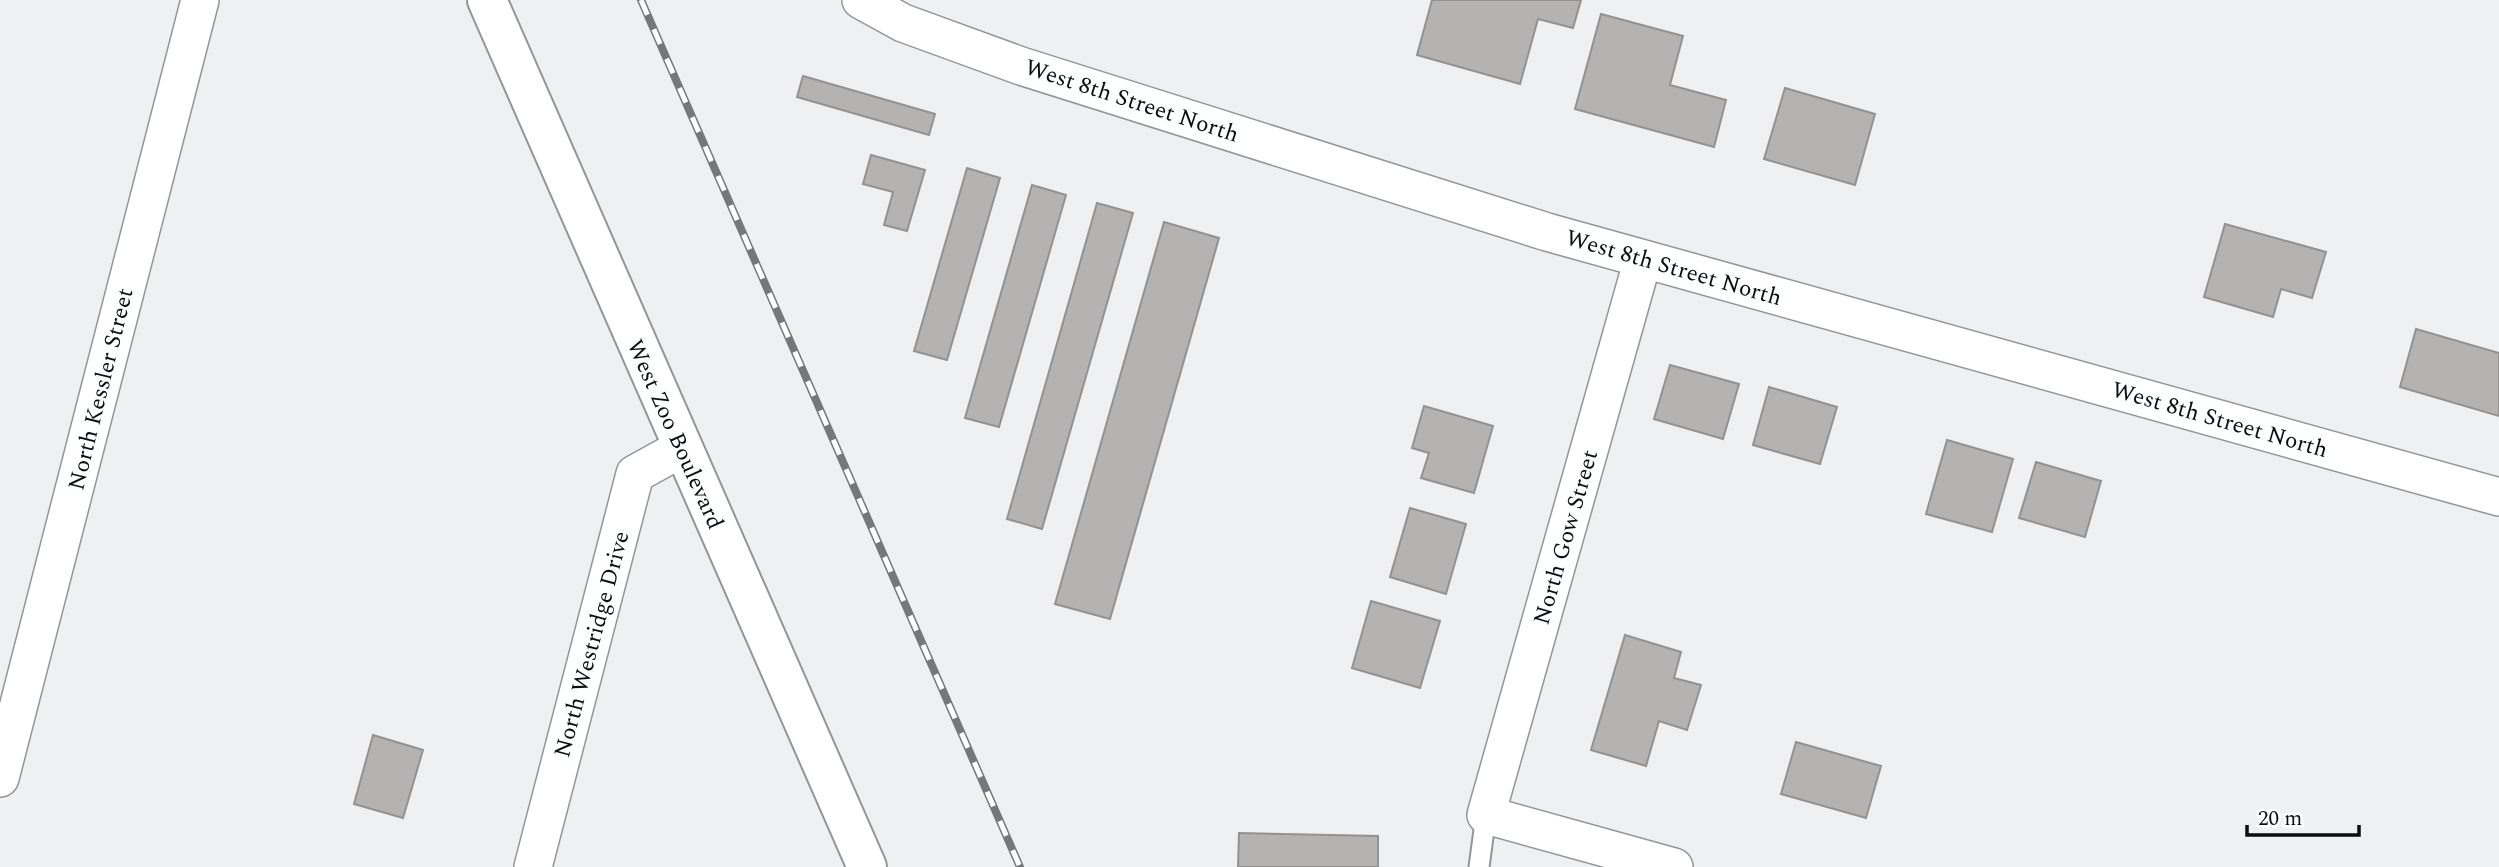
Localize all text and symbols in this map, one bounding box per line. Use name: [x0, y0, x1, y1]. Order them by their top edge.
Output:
street label: West 8th Street North: [1020, 50, 1243, 153]
street label: West 8th Street North: [1561, 221, 1786, 316]
street label: North Kessler Street: [59, 285, 143, 494]
street label: West Zoo Boulevard: [617, 334, 732, 535]
street label: West 8th Street North: [2107, 373, 2332, 468]
street label: North Gow Street: [1525, 446, 1608, 629]
street label: North Westridge Drive: [545, 527, 640, 762]
scale bar: [2247, 794, 2359, 838]
text: 20 m: [2258, 803, 2302, 835]

